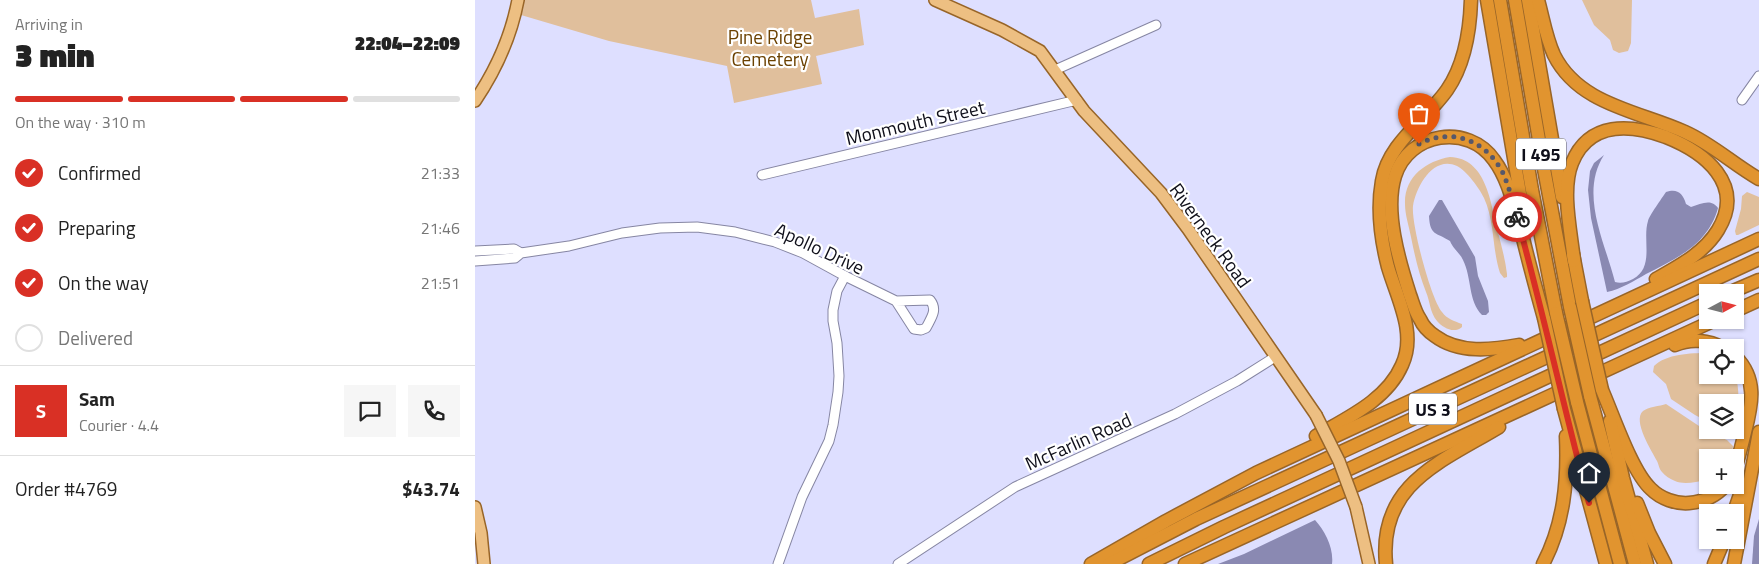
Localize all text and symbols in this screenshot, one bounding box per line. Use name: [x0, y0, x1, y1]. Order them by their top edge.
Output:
text: Arriving in: [15, 12, 83, 36]
park label: Pine Ridge Cemetery: [728, 22, 812, 73]
text: 22:04–22:09: [355, 28, 460, 57]
text: 3 min: [15, 31, 95, 79]
street label: Monmouth Street: [842, 92, 988, 152]
pin: [1398, 93, 1440, 144]
icon: bag: [1405, 100, 1433, 128]
text: On the way · 310 m: [15, 110, 146, 134]
road number: I 495: [1516, 138, 1566, 170]
text: Confirmed: [58, 158, 141, 187]
icon: check: [15, 159, 43, 187]
text: 21:33: [421, 161, 460, 185]
street label: Riverneck Road: [1163, 177, 1259, 293]
courier: [1492, 192, 1542, 242]
icon: bike: [1503, 203, 1531, 231]
text: Preparing: [58, 213, 135, 242]
icon: check: [15, 214, 43, 242]
street label: Apollo Drive: [770, 215, 870, 281]
text: 21:46: [421, 216, 460, 240]
text: On the way: [58, 268, 149, 297]
icon: check: [15, 269, 43, 297]
text: 21:51: [421, 271, 460, 295]
north arrow: [1699, 284, 1744, 329]
map controls: [1699, 284, 1744, 549]
text: Delivered: [58, 323, 133, 352]
button: locate: [1699, 339, 1744, 384]
text: Sam: [79, 384, 115, 413]
button: chat: [344, 385, 396, 437]
button: phone: [408, 385, 460, 437]
road number: US 3: [1409, 394, 1457, 424]
button: layers: [1699, 394, 1744, 439]
text: S: [36, 396, 46, 425]
street label: McFarlin Road: [1020, 405, 1136, 477]
text: Courier · 4.4: [79, 413, 159, 437]
button: +: [1699, 449, 1744, 494]
pin: [1568, 452, 1610, 503]
icon: home: [1575, 459, 1603, 487]
text: Order #4769: [15, 474, 117, 503]
text: $43.74: [402, 474, 460, 503]
button: −: [1699, 504, 1744, 549]

